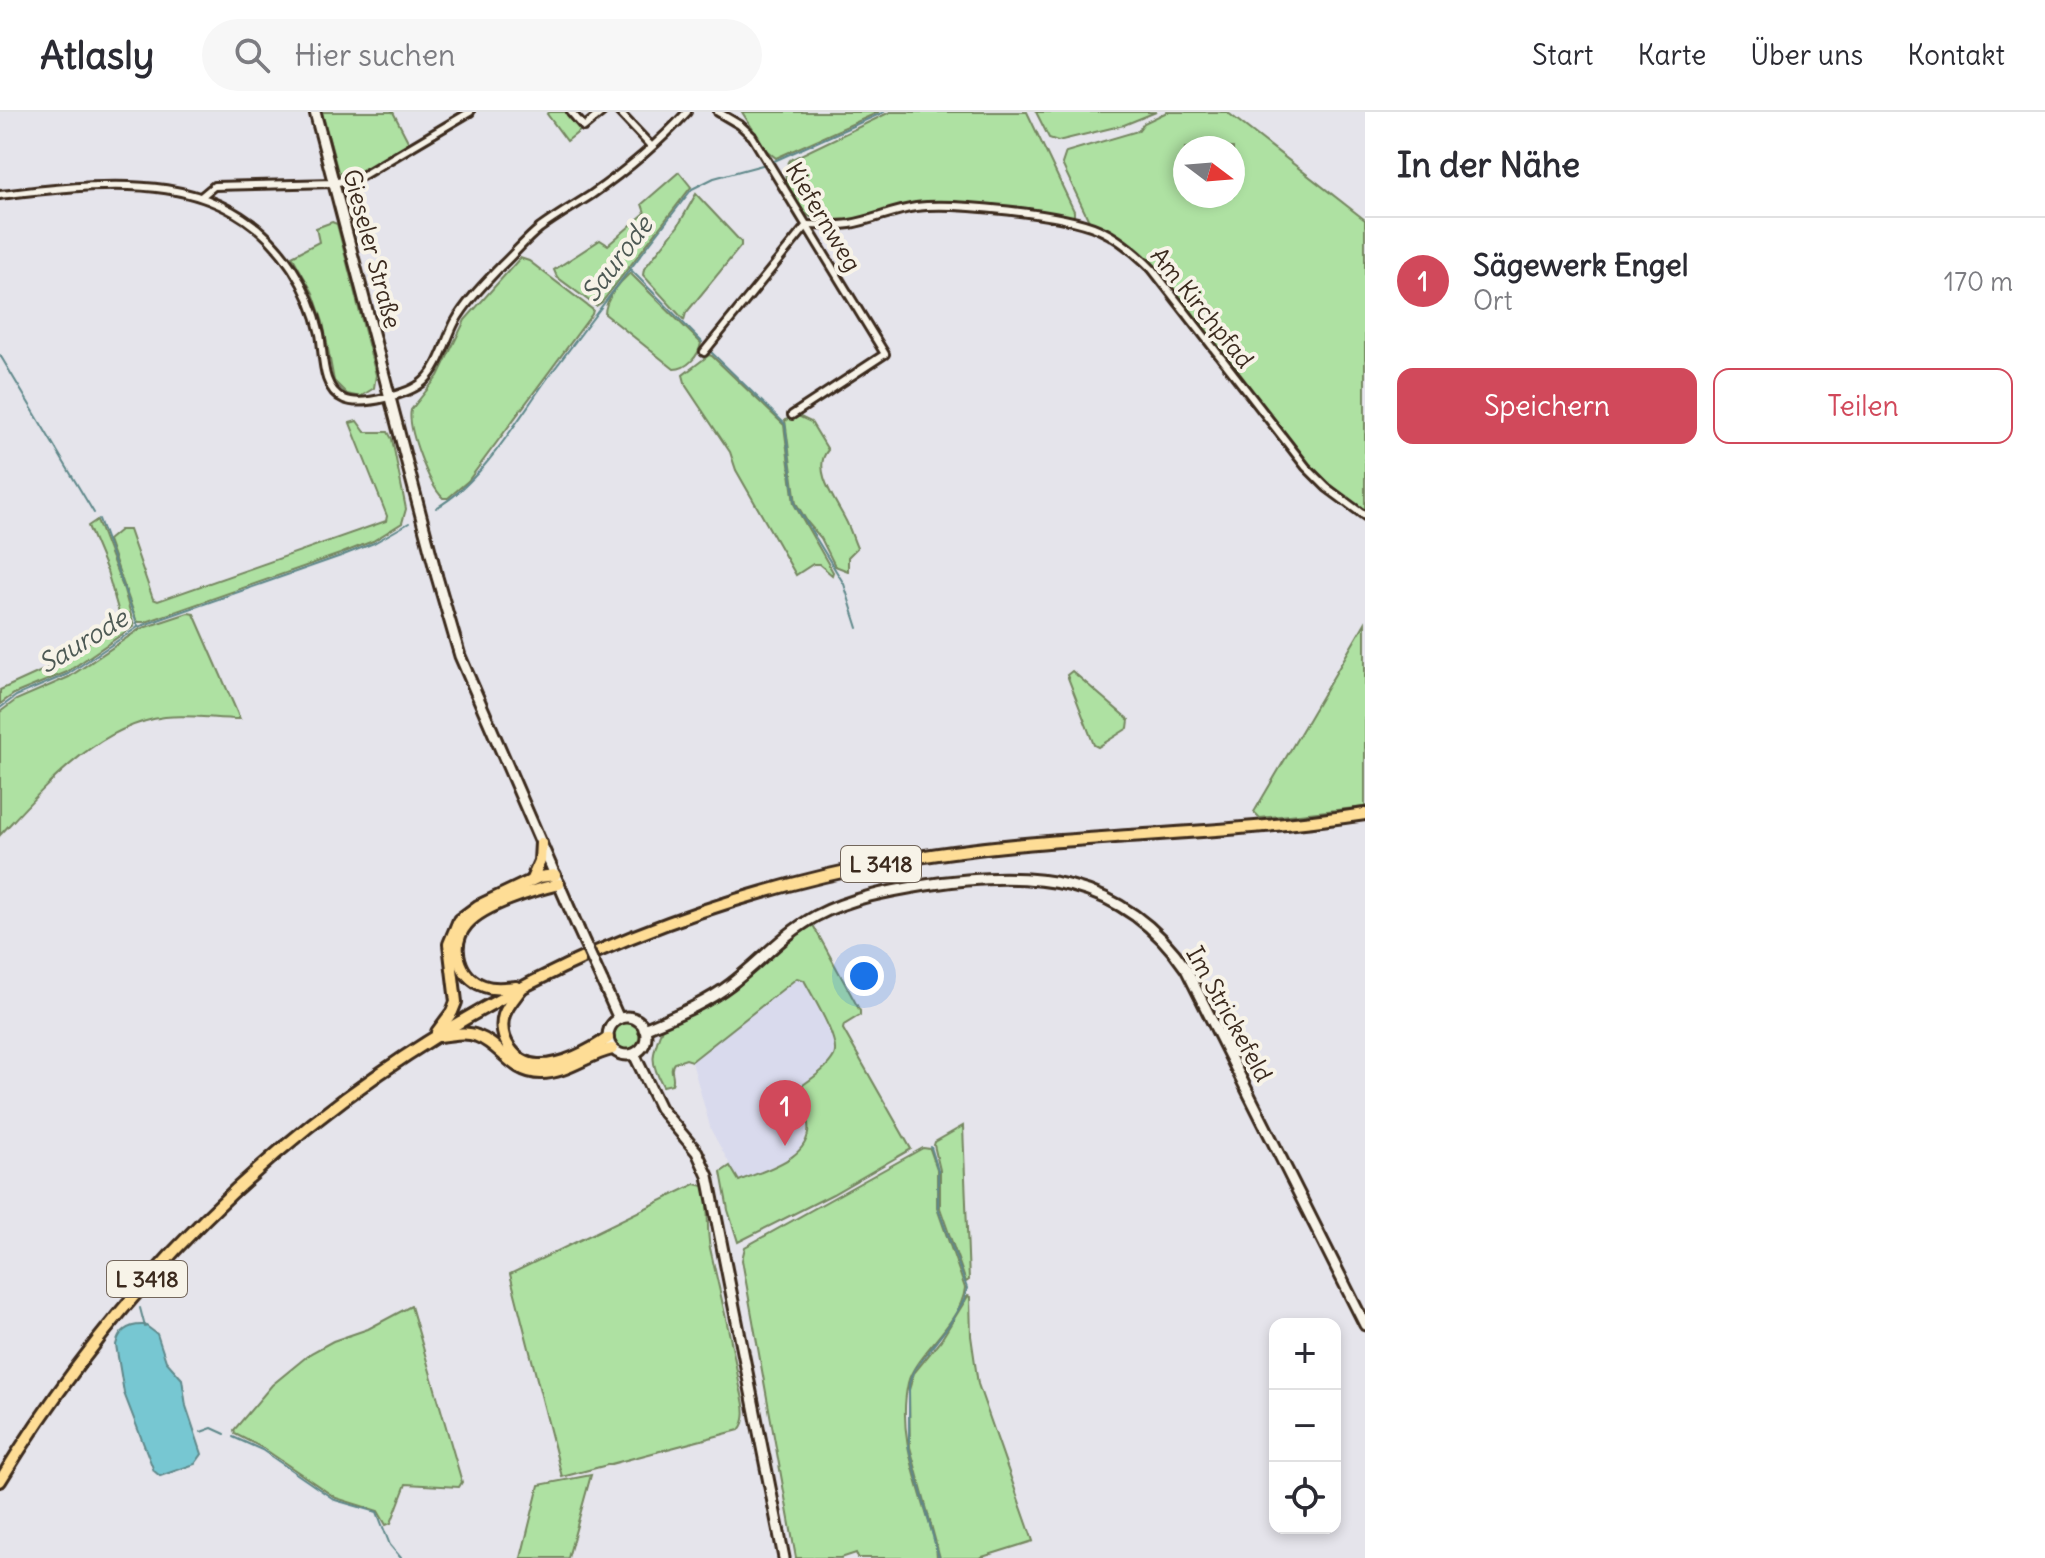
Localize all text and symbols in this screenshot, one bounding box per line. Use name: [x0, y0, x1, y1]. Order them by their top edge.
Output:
search box: [202, 19, 762, 91]
text: Atlasly: [40, 32, 154, 79]
icon: search: [230, 33, 274, 77]
text: Hier suchen: [294, 36, 455, 74]
text: Start: [1532, 37, 1594, 73]
text: Karte: [1638, 37, 1706, 73]
text: Über uns: [1750, 37, 1863, 73]
text: Kontakt: [1907, 37, 2005, 73]
north arrow: [1173, 136, 1245, 208]
text: In der Nähe: [1397, 143, 1580, 186]
street label: Kiefernweg: [780, 156, 868, 277]
street label: Gieseler Straße: [337, 166, 409, 332]
water label: Saurode: [574, 208, 661, 308]
street label: Am Kirchpfad: [1145, 241, 1261, 374]
text: Sägewerk Engel: [1473, 246, 1689, 284]
text: 1: [1418, 265, 1428, 298]
text: 170 m: [1944, 265, 2013, 298]
text: Ort: [1473, 284, 1513, 317]
button: Speichern: [1397, 368, 1697, 444]
button: Teilen: [1713, 368, 2013, 444]
water label: Saurode: [32, 600, 135, 680]
road number: L 3418: [841, 846, 921, 882]
street label: Im Strickefeld: [1180, 941, 1279, 1086]
your location: [844, 956, 884, 996]
pin: 1: [759, 1080, 811, 1146]
road number: L 3418: [107, 1261, 187, 1297]
map controls: [1269, 1318, 1341, 1534]
button: +: [1269, 1318, 1341, 1390]
button: −: [1269, 1390, 1341, 1462]
button: locate: [1269, 1462, 1341, 1534]

